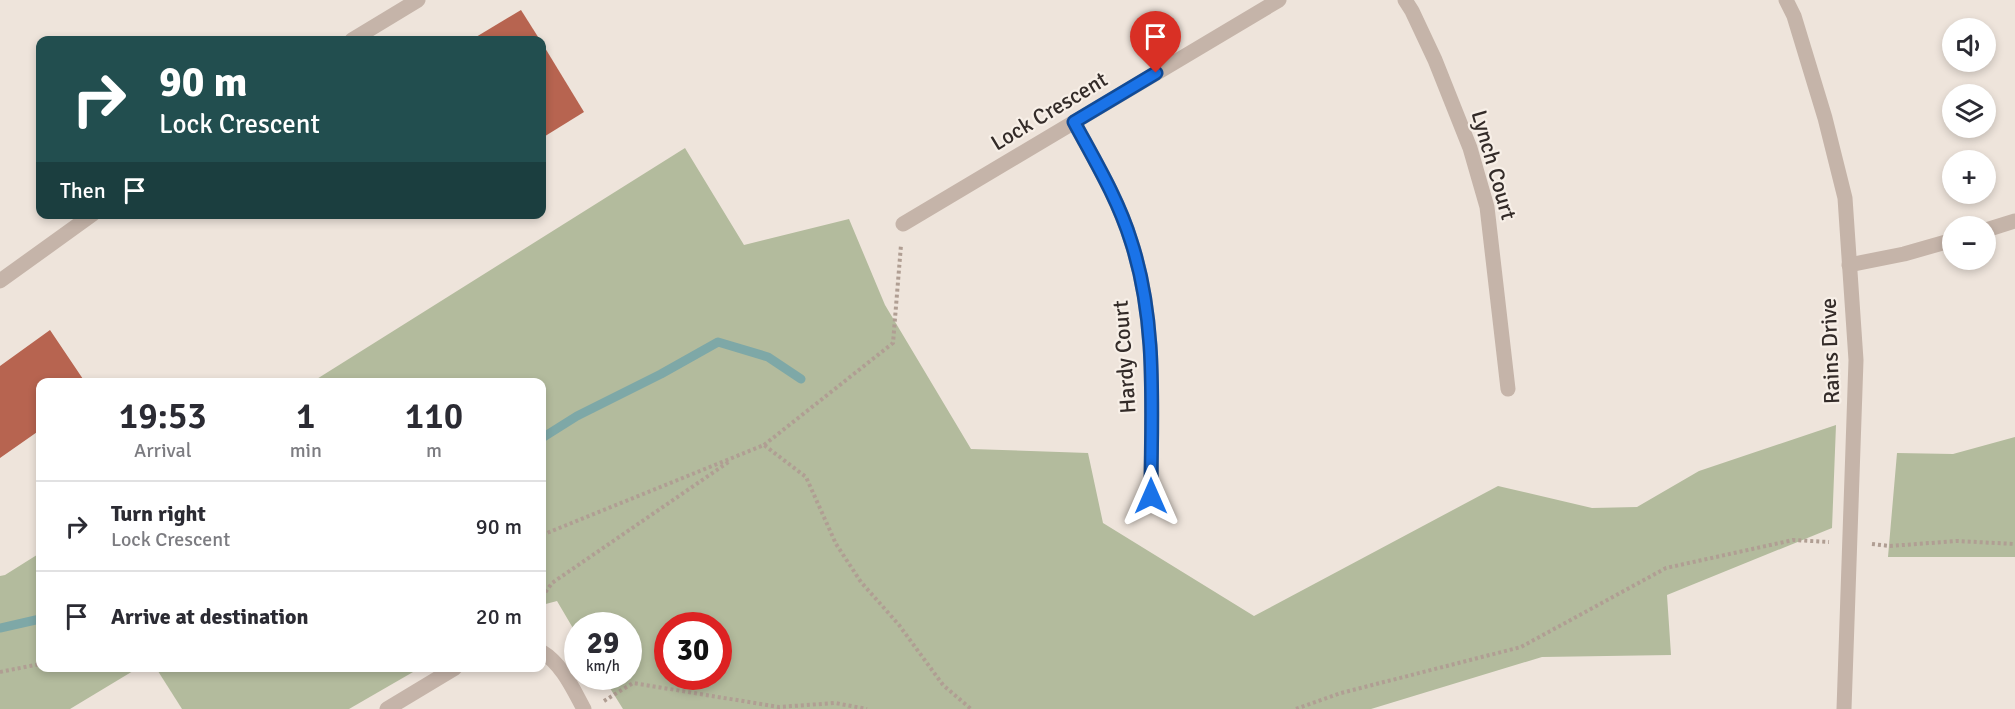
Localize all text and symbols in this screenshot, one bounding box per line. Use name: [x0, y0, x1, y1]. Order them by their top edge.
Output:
pin: [1130, 11, 1181, 73]
map controls: [1942, 18, 1996, 270]
button: sound: [1942, 18, 1996, 72]
icon: arrive: [1139, 20, 1172, 53]
text: 90 m: [159, 57, 248, 108]
icon: right: [60, 60, 138, 138]
street label: Lock Crescent: [986, 65, 1112, 156]
button: layers: [1942, 84, 1996, 138]
street label: Lynch Court: [1465, 107, 1523, 223]
text: Lock Crescent: [159, 108, 320, 141]
button: +: [1942, 150, 1996, 204]
icon: arrive: [118, 174, 151, 207]
text: Then: [60, 177, 106, 204]
button: −: [1942, 216, 1996, 270]
street label: Rains Drive: [1815, 298, 1845, 404]
street label: Hardy Court: [1107, 299, 1141, 415]
text: 19:53: [119, 394, 207, 439]
text: 1: [296, 394, 316, 439]
text: 110: [405, 394, 463, 439]
text: Arrival: [134, 438, 192, 463]
text: min: [290, 438, 322, 463]
text: m: [426, 438, 442, 463]
position arrow: [1119, 464, 1183, 528]
text: Turn right: [111, 500, 206, 527]
icon: right: [60, 510, 93, 543]
text: 90 m: [476, 513, 522, 540]
text: Lock Crescent: [111, 527, 230, 552]
icon: arrive: [60, 600, 93, 633]
text: Arrive at destination: [111, 603, 308, 630]
text: 20 m: [476, 603, 522, 630]
speed limit sign: 30: [654, 612, 732, 690]
text: 29: [587, 625, 619, 662]
text: km/h: [586, 657, 620, 675]

